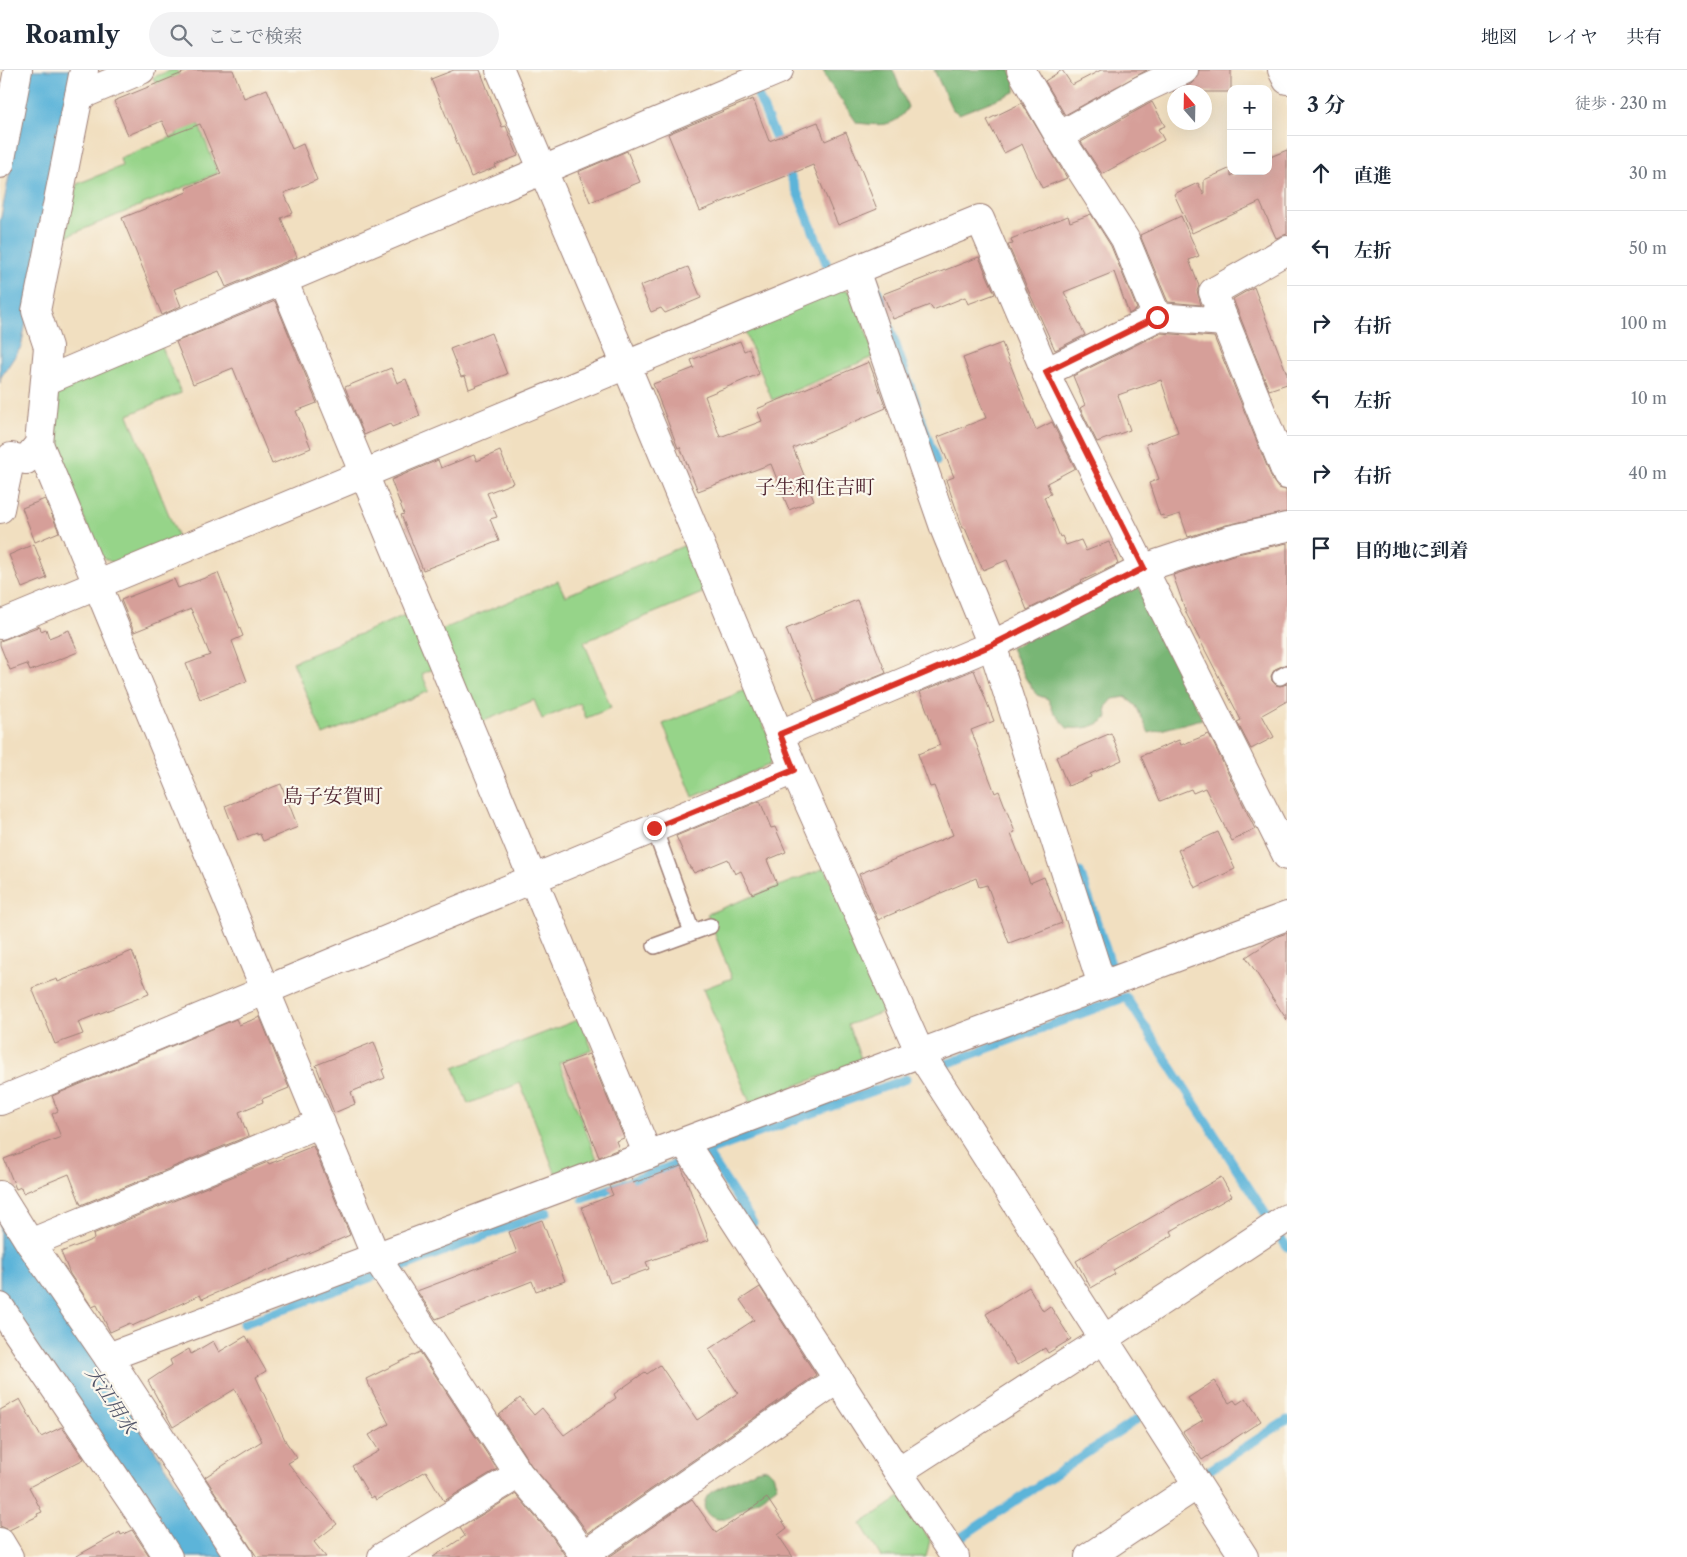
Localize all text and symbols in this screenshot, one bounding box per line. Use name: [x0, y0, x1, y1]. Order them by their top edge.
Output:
search box: [149, 12, 499, 57]
text: Roamly: [25, 20, 119, 49]
icon: search: [167, 21, 195, 49]
text: ここで検索: [207, 25, 302, 48]
text: 地図: [1481, 26, 1517, 48]
text: レイヤ: [1545, 26, 1598, 48]
text: 共有: [1626, 26, 1662, 48]
north arrow: [1167, 85, 1212, 130]
map controls: [1227, 85, 1272, 175]
button: +: [1227, 85, 1272, 130]
text: 3 分: [1307, 92, 1345, 117]
text: 徒歩 · 230 m: [1575, 93, 1667, 113]
button: −: [1227, 130, 1272, 175]
icon: ahead: [1307, 159, 1335, 187]
text: 30 m: [1629, 163, 1667, 183]
text: 直進: [1354, 164, 1392, 187]
icon: left: [1307, 234, 1335, 262]
text: 50 m: [1629, 238, 1667, 258]
text: 左折: [1354, 239, 1392, 262]
route start: [1146, 306, 1169, 329]
icon: right: [1307, 309, 1335, 337]
text: 100 m: [1621, 313, 1667, 333]
text: 右折: [1354, 314, 1392, 337]
icon: left: [1307, 384, 1335, 412]
text: 10 m: [1631, 388, 1667, 408]
text: 左折: [1354, 389, 1392, 412]
icon: right: [1307, 459, 1335, 487]
text: 40 m: [1628, 463, 1667, 483]
text: 右折: [1354, 464, 1392, 487]
district label: 子生和住吉町: [755, 475, 875, 499]
icon: arrive: [1307, 534, 1335, 562]
text: 目的地に到着: [1354, 539, 1468, 562]
district label: 島子安賀町: [283, 784, 383, 808]
route end: [643, 817, 666, 840]
water label: 大江用水: [81, 1362, 142, 1440]

